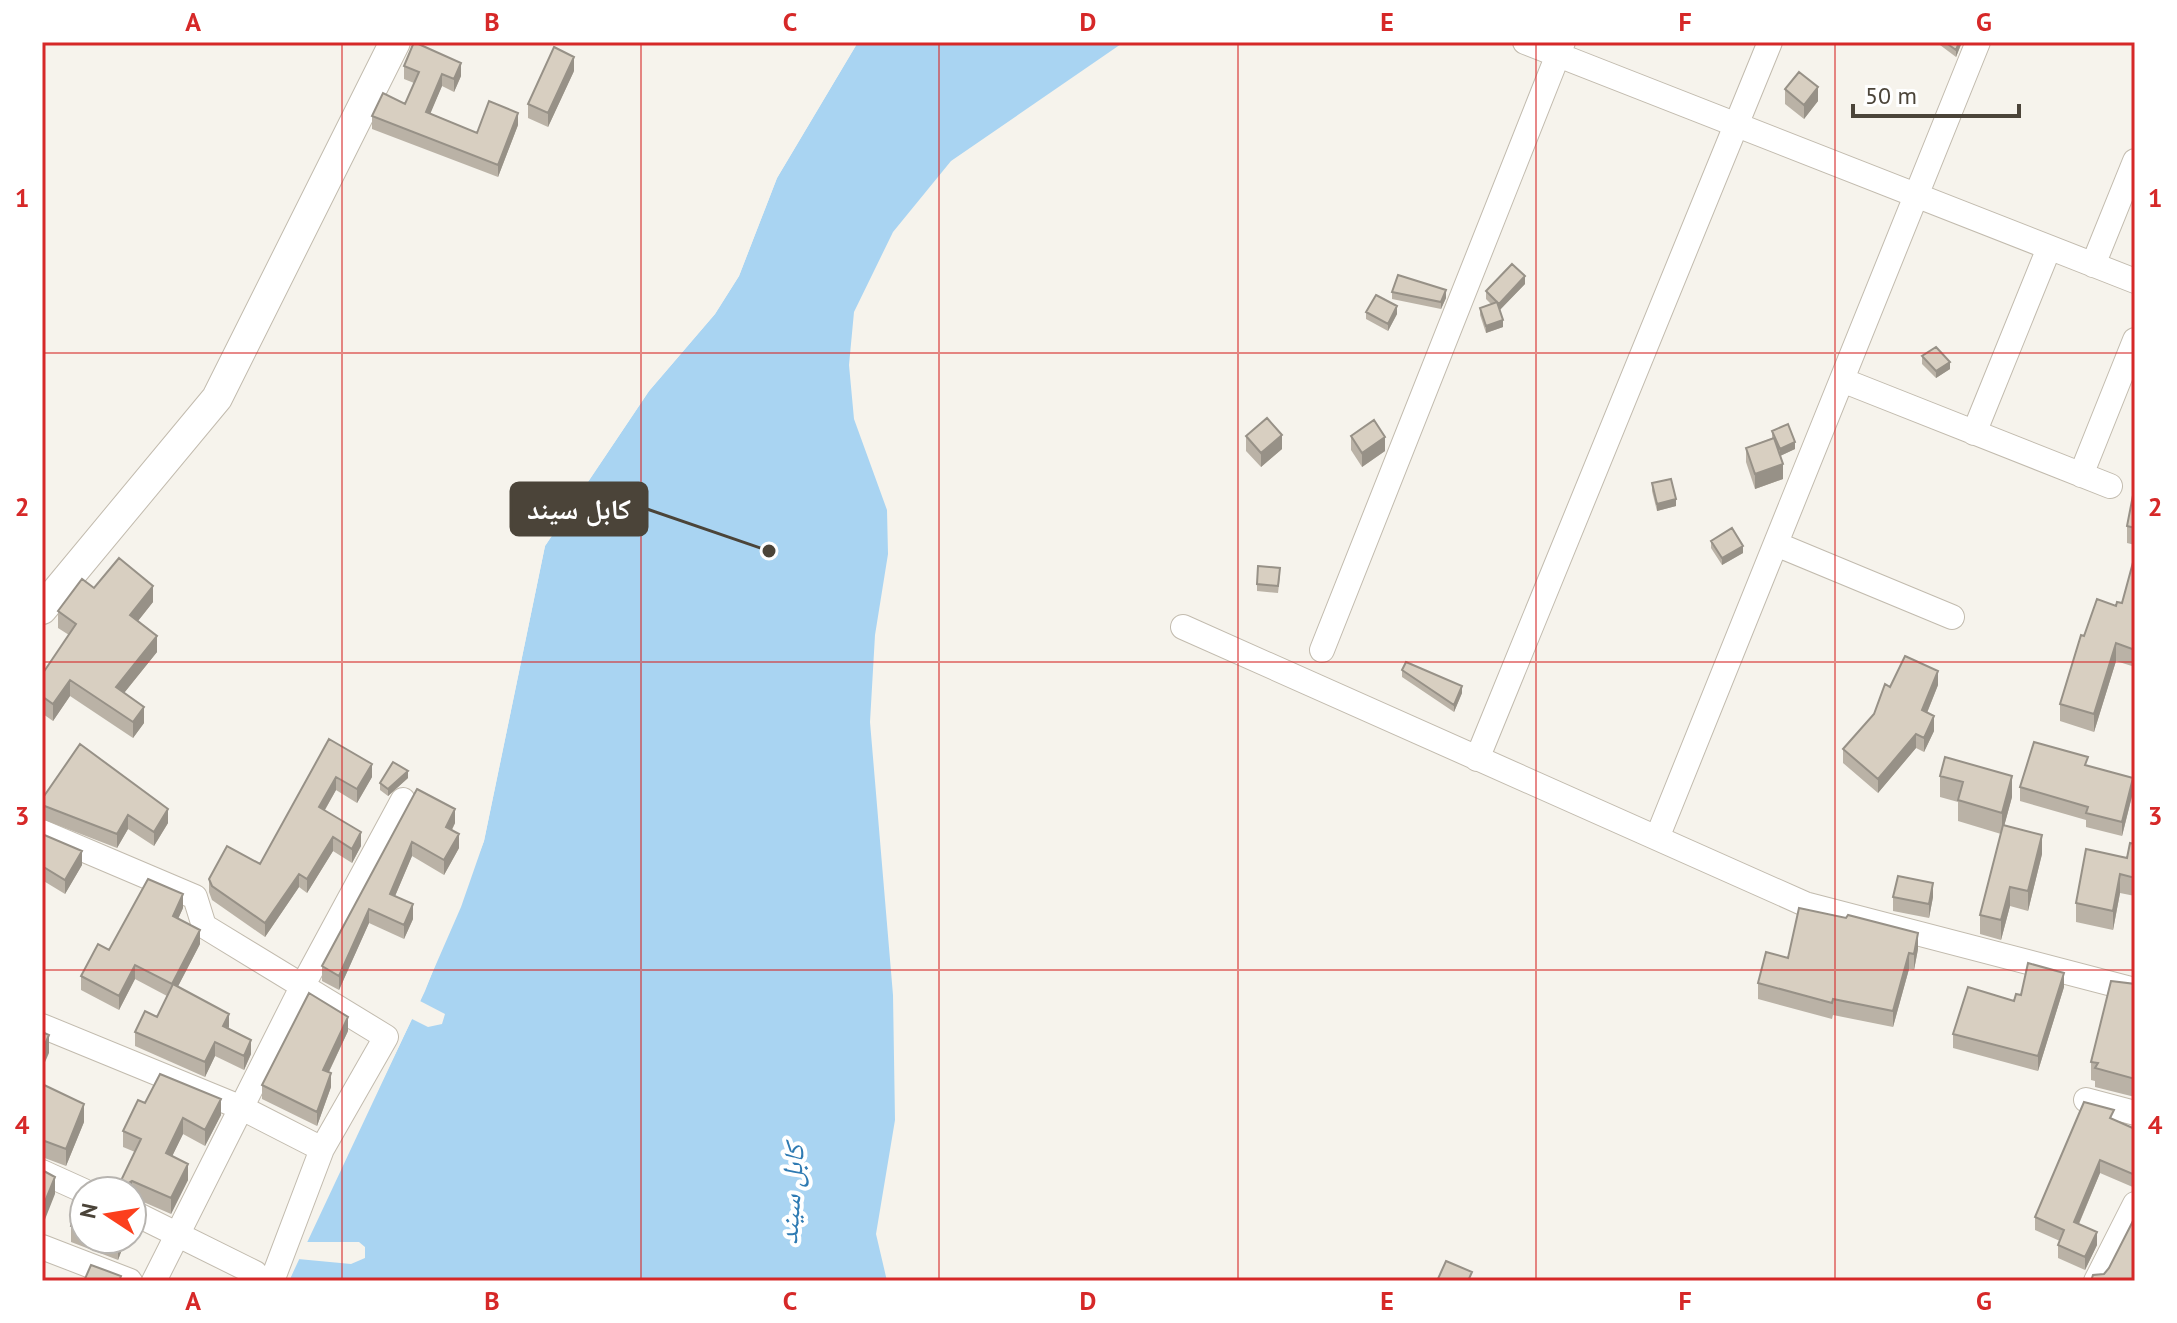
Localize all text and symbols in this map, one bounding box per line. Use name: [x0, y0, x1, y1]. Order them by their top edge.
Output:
text: A: [185, 5, 201, 38]
text: B: [484, 5, 500, 38]
text: C: [783, 5, 797, 38]
text: D: [1080, 5, 1096, 38]
text: E: [1380, 5, 1394, 38]
text: F: [1678, 5, 1692, 38]
text: G: [1976, 5, 1992, 38]
scale bar: [1853, 68, 2019, 118]
text: 50 m: [1865, 80, 1917, 111]
text: 1: [15, 181, 29, 214]
text: 1: [2148, 181, 2162, 214]
callout: کابل سيند: [511, 483, 647, 535]
text: 2: [15, 490, 29, 523]
text: کابل سيند: [527, 490, 631, 527]
text: 2: [2148, 490, 2162, 523]
text: 3: [15, 799, 29, 832]
text: 3: [2148, 799, 2162, 832]
text: 4: [15, 1108, 30, 1141]
text: 4: [2148, 1108, 2163, 1141]
water label: کابل سيند: [768, 1138, 812, 1245]
north arrow: [68, 1175, 148, 1255]
text: N: [73, 1201, 104, 1221]
text: A: [185, 1284, 201, 1317]
text: B: [484, 1284, 500, 1317]
text: C: [783, 1284, 797, 1317]
text: D: [1080, 1284, 1096, 1317]
text: E: [1380, 1284, 1394, 1317]
text: F: [1678, 1284, 1692, 1317]
text: G: [1976, 1284, 1992, 1317]

